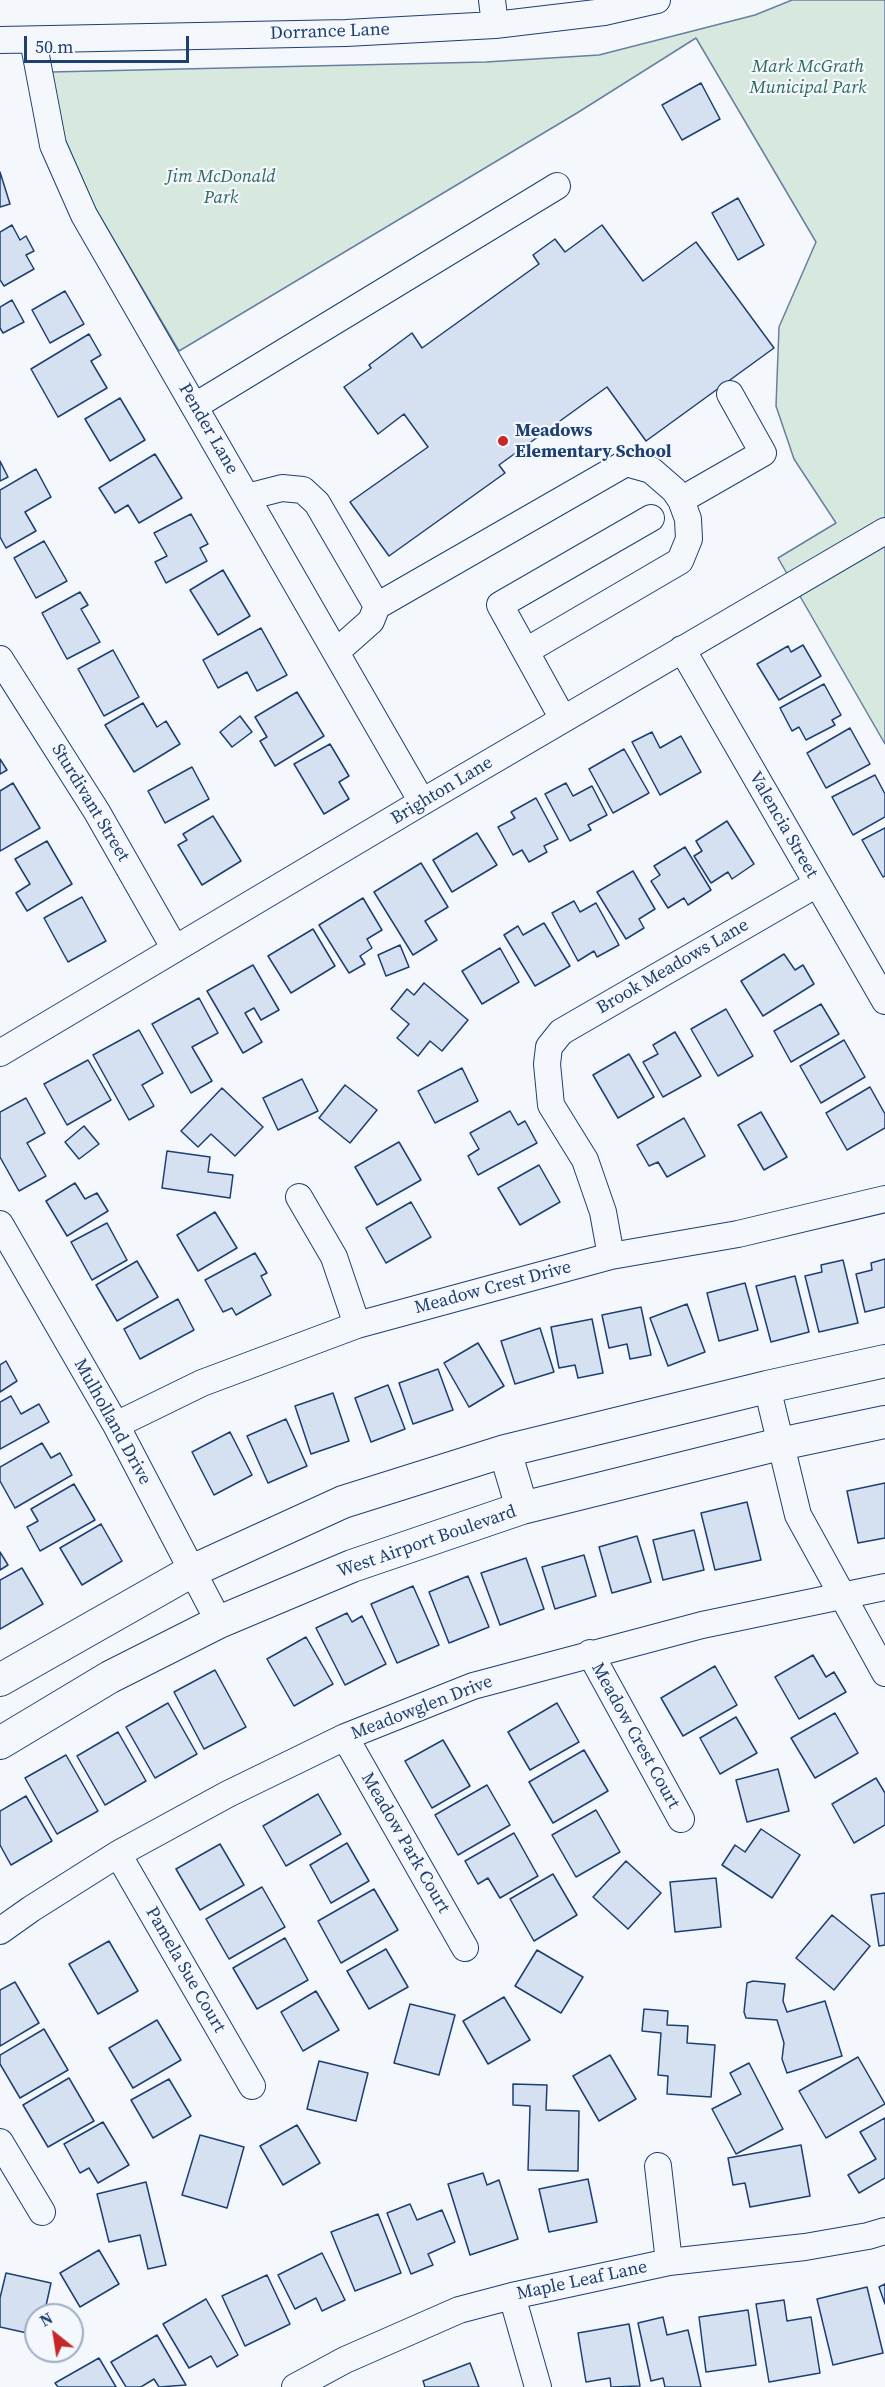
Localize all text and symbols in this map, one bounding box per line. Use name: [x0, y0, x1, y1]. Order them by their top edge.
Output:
street label: Dorrance Lane: [270, 19, 390, 45]
scale bar: [27, 24, 192, 62]
text: 50 m: [35, 34, 73, 59]
park label: Mark McGrath Municipal Park: [749, 56, 867, 98]
park label: Jim McDonald Park: [166, 166, 276, 208]
street label: Pender Lane: [173, 380, 243, 478]
place label: Meadows Elementary School: [515, 420, 672, 462]
marker: Meadows Elementary School: [496, 434, 510, 448]
street label: Sturdivant Street: [46, 740, 134, 866]
street label: Brighton Lane: [387, 752, 497, 830]
street label: Valencia Street: [744, 768, 822, 882]
street label: Brook Meadows Lane: [593, 915, 753, 1019]
street label: Meadow Crest Drive: [412, 1257, 574, 1319]
street label: Mulholland Drive: [68, 1355, 156, 1489]
street label: West Airport Boulevard: [335, 1501, 519, 1583]
street label: Meadow Crest Court: [586, 1659, 684, 1813]
street label: Meadowglen Drive: [348, 1671, 496, 1745]
street label: Meadow Park Court: [356, 1769, 454, 1917]
street label: Pamela Sue Court: [140, 1903, 230, 2037]
street label: Maple Leaf Lane: [515, 2257, 649, 2305]
north arrow: [24, 2303, 84, 2363]
text: N: [35, 2307, 57, 2332]

